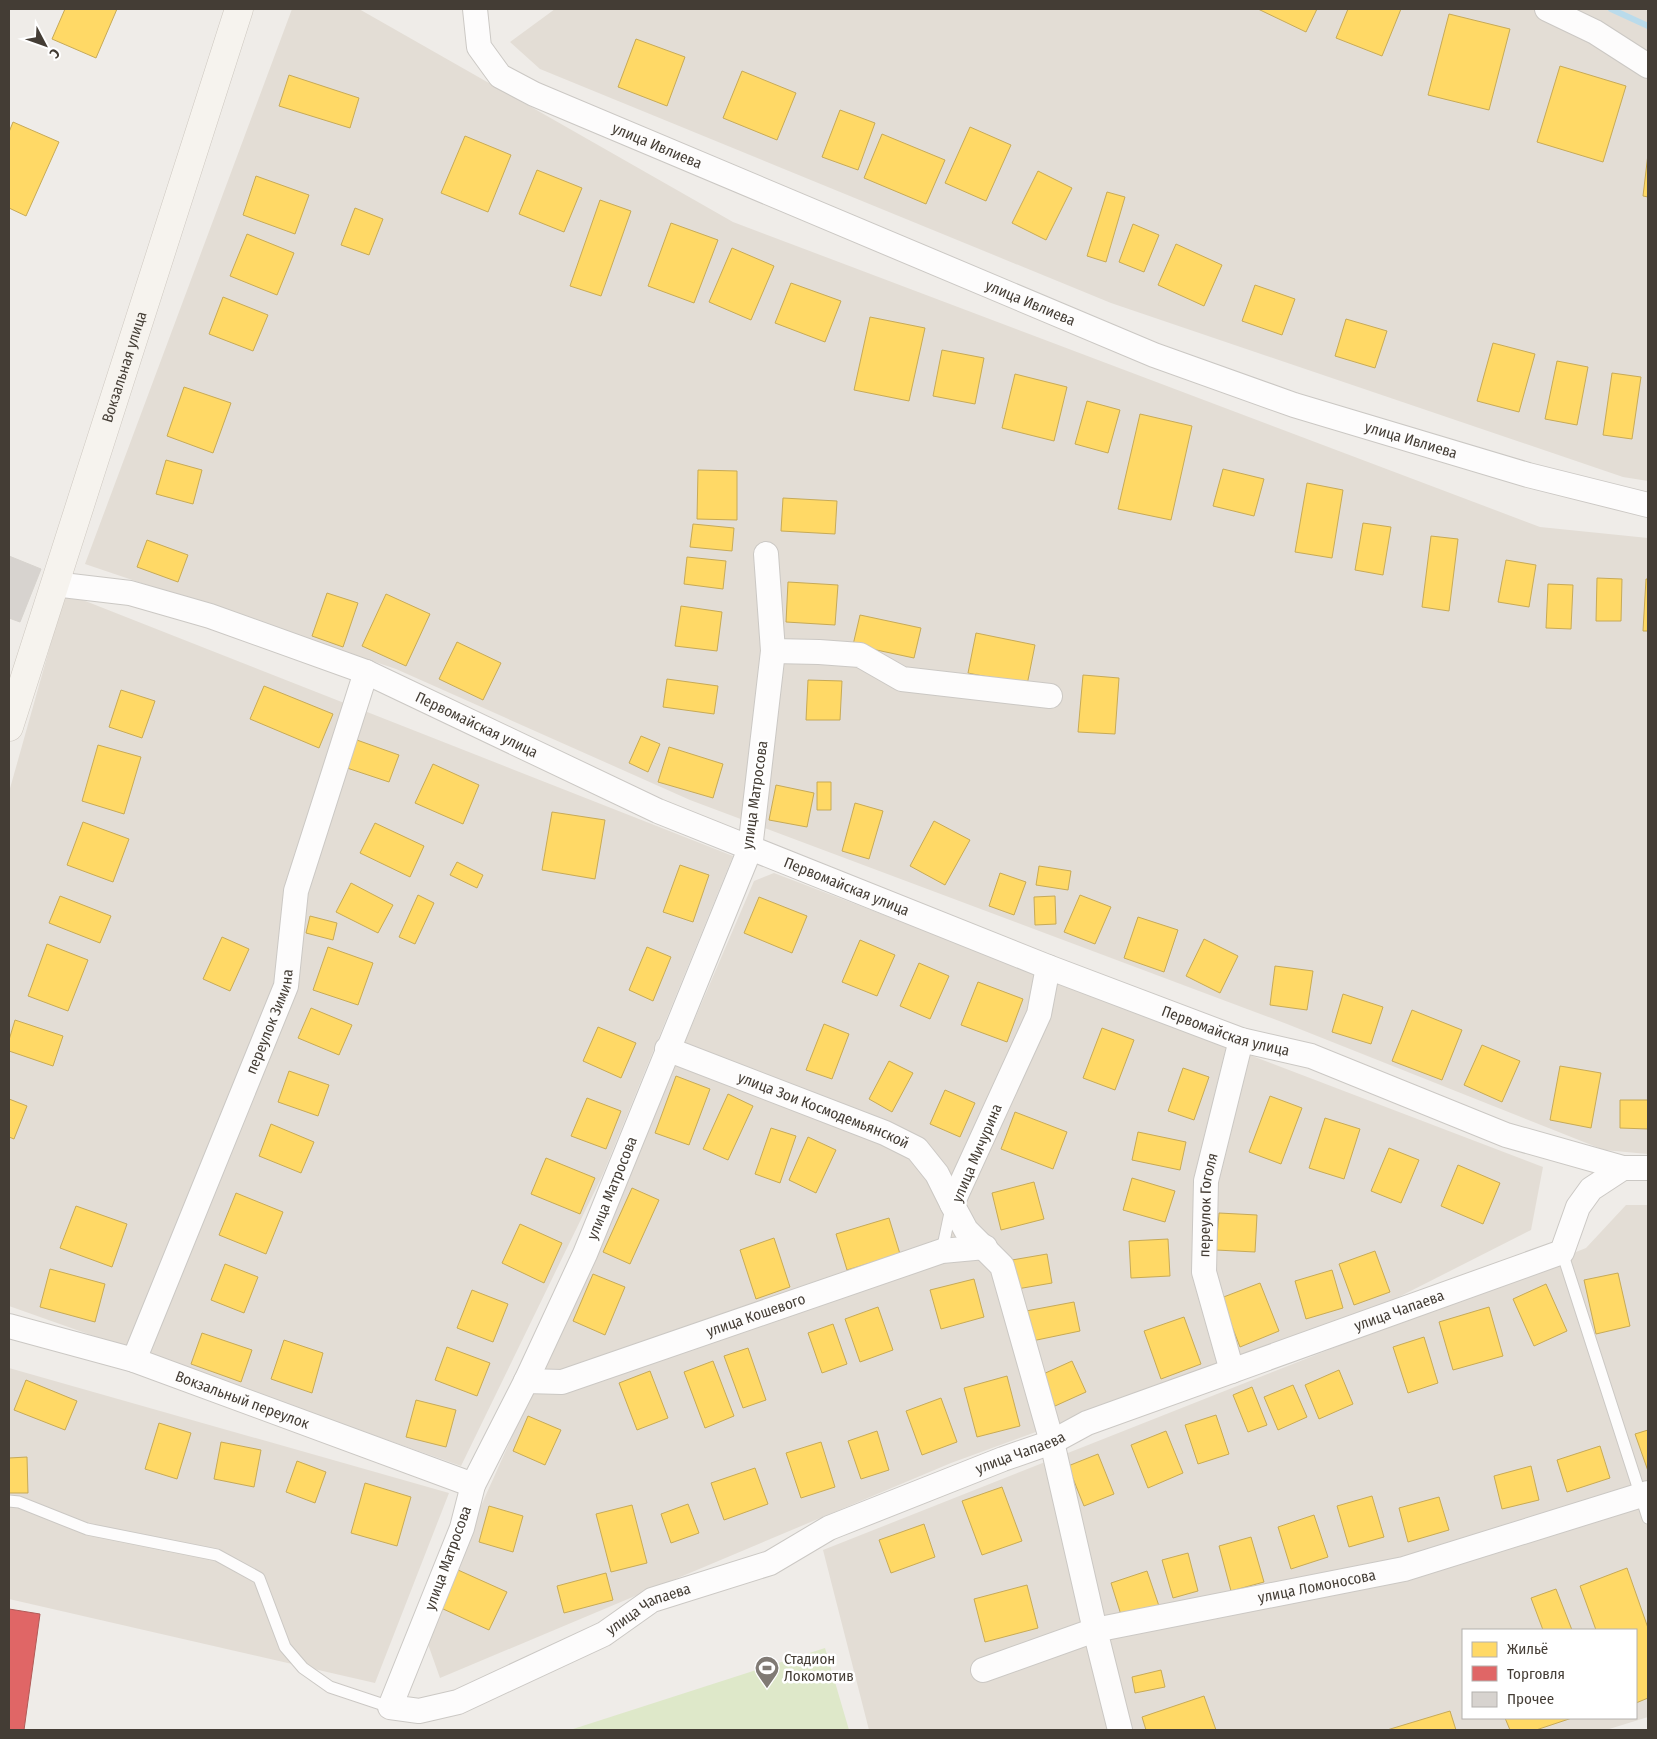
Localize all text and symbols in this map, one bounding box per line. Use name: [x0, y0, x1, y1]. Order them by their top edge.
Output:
north arrow: [20, 20, 70, 70]
text: С: [45, 45, 63, 62]
street label: улица Ивлиева: [609, 119, 705, 173]
street label: улица Ивлиева: [983, 276, 1078, 330]
street label: Вокзальная улица: [98, 309, 151, 425]
street label: улица Ивлиева: [1363, 418, 1459, 462]
street label: Первомайская улица: [412, 688, 541, 761]
street label: улица Матросова: [738, 740, 772, 850]
street label: Первомайская улица: [781, 853, 912, 920]
street label: переулок Зимина: [242, 968, 297, 1077]
street label: Первомайская улица: [1159, 1002, 1291, 1060]
street label: улица Зои Космодемьянской: [735, 1068, 912, 1153]
street label: улица Мичурина: [948, 1101, 1006, 1205]
street label: улица Матросова: [583, 1134, 641, 1242]
street label: переулок Гоголя: [1195, 1151, 1222, 1258]
street label: улица Чапаева: [1352, 1286, 1446, 1335]
street label: улица Кошевого: [704, 1290, 808, 1341]
street label: Вокзальный переулок: [173, 1367, 312, 1433]
street label: улица Чапаева: [973, 1428, 1068, 1478]
street label: улица Матросова: [421, 1503, 475, 1613]
street label: улица Ломоносова: [1256, 1566, 1377, 1607]
street label: улица Чапаева: [602, 1579, 693, 1639]
legend: [1462, 1629, 1637, 1719]
text: Жильё: [1507, 1640, 1548, 1658]
place label: Стадион Локомотив: [784, 1650, 854, 1685]
sports icon: Стадион Локомотив: [754, 1655, 780, 1689]
text: Торговля: [1507, 1665, 1565, 1683]
text: Прочее: [1507, 1690, 1554, 1708]

